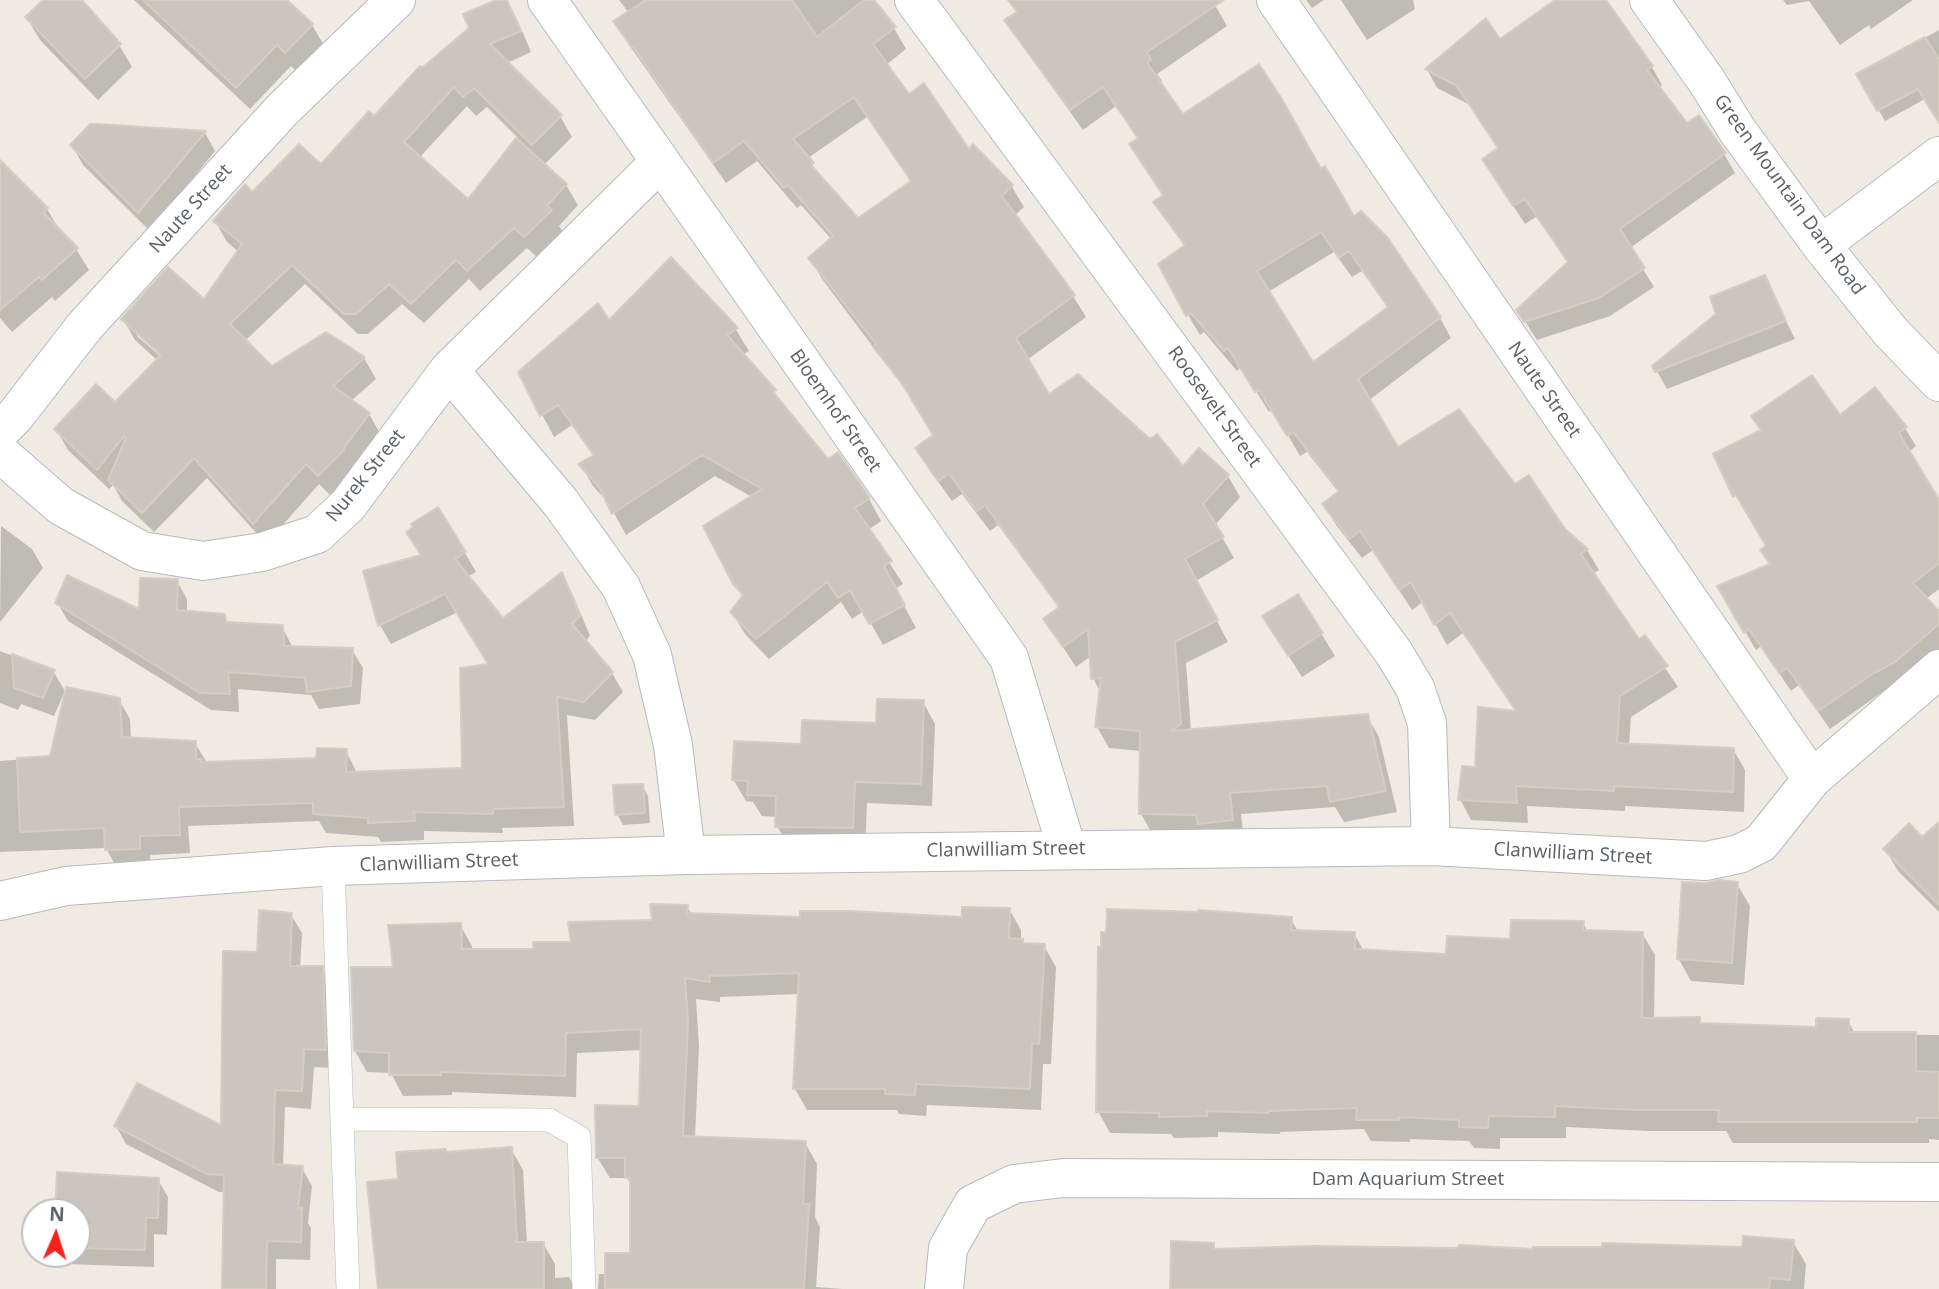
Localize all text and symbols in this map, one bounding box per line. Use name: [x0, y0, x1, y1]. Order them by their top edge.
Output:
street label: Green Mountain Dam Road: [1709, 90, 1869, 300]
street label: Naute Street: [145, 160, 237, 258]
street label: Naute Street: [1503, 338, 1585, 442]
street label: Roosevelt Street: [1162, 342, 1266, 472]
street label: Bloemhof Street: [784, 345, 886, 477]
street label: Nurek Street: [322, 425, 410, 527]
street label: Clanwilliam Street: [926, 837, 1086, 863]
street label: Clanwilliam Street: [1493, 838, 1653, 870]
street label: Clanwilliam Street: [359, 849, 519, 877]
street label: Dam Aquarium Street: [1312, 1169, 1504, 1191]
north arrow: [21, 1198, 91, 1268]
text: N: [49, 1201, 65, 1227]

